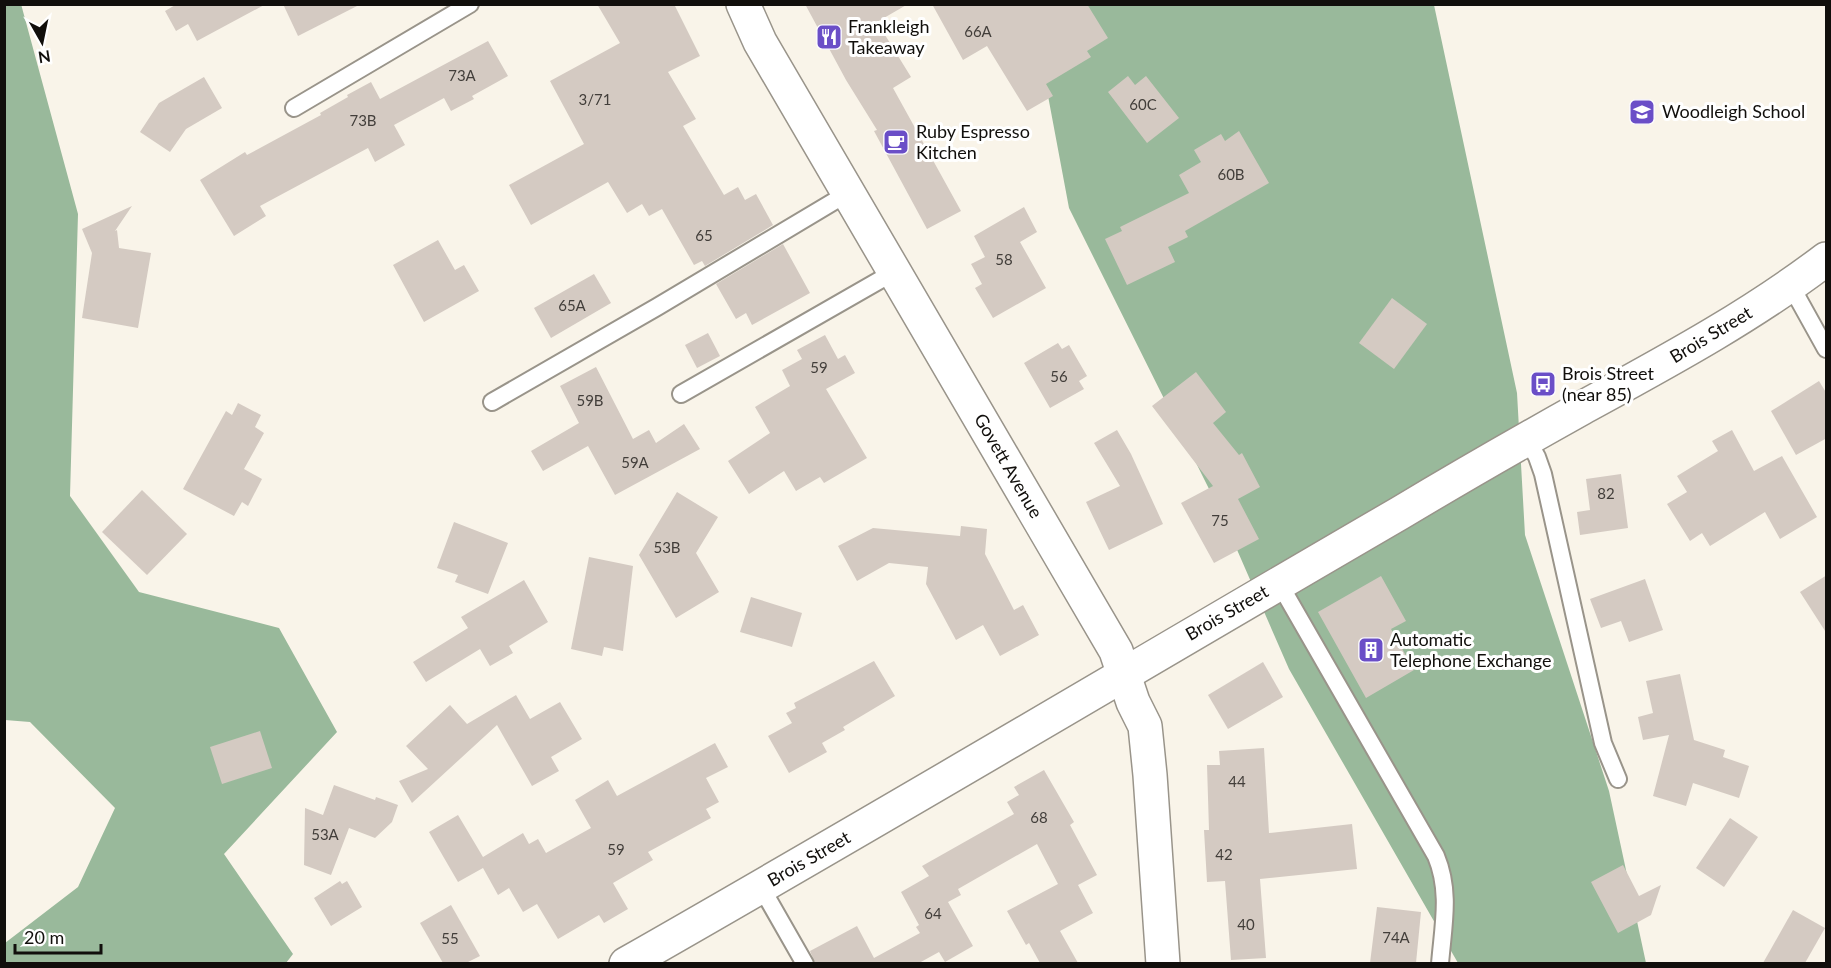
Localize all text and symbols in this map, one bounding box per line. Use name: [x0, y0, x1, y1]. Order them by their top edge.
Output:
north arrow: [12, 12, 72, 72]
place label: Frankleigh Takeaway: [848, 15, 929, 58]
restaurant icon: Frankleigh Takeaway: [814, 22, 844, 52]
house number: 66A: [964, 22, 993, 40]
text: N: [37, 47, 52, 68]
house number: 73A: [448, 66, 477, 84]
house number: 3/71: [579, 90, 611, 108]
house number: 60C: [1129, 95, 1157, 113]
school or university icon: Woodleigh School: [1627, 97, 1657, 127]
place label: Woodleigh School: [1662, 100, 1805, 122]
house number: 73B: [349, 111, 377, 129]
place label: Ruby Espresso Kitchen: [916, 120, 1030, 163]
cafe icon: Ruby Espresso Kitchen: [881, 127, 911, 157]
house number: 60B: [1217, 165, 1245, 183]
house number: 65: [695, 226, 713, 244]
house number: 58: [995, 250, 1013, 268]
house number: 65A: [558, 296, 587, 314]
street label: Brois Street: [1665, 301, 1756, 367]
house number: 59: [810, 358, 828, 376]
place label: Brois Street (near 85): [1562, 362, 1654, 405]
house number: 56: [1050, 367, 1068, 385]
bus stop icon: Brois Street (near 85): [1528, 369, 1558, 399]
house number: 59B: [576, 391, 604, 409]
street label: Govett Avenue: [970, 409, 1048, 522]
house number: 59A: [621, 453, 650, 471]
house number: 82: [1597, 484, 1615, 502]
house number: 75: [1211, 511, 1229, 529]
house number: 53B: [653, 538, 681, 556]
street label: Brois Street: [1181, 579, 1272, 645]
place label: Automatic Telephone Exchange: [1390, 628, 1552, 671]
building icon: Automatic Telephone Exchange: [1356, 635, 1386, 665]
house number: 44: [1228, 772, 1246, 790]
house number: 68: [1030, 808, 1048, 826]
house number: 53A: [311, 825, 340, 843]
street label: Brois Street: [763, 825, 854, 891]
house number: 59: [607, 840, 625, 858]
house number: 42: [1215, 845, 1233, 863]
house number: 64: [924, 904, 942, 922]
house number: 40: [1237, 915, 1255, 933]
scale bar: [15, 917, 100, 955]
text: 20 m: [24, 926, 64, 948]
house number: 74A: [1382, 928, 1411, 946]
house number: 55: [441, 929, 459, 947]

